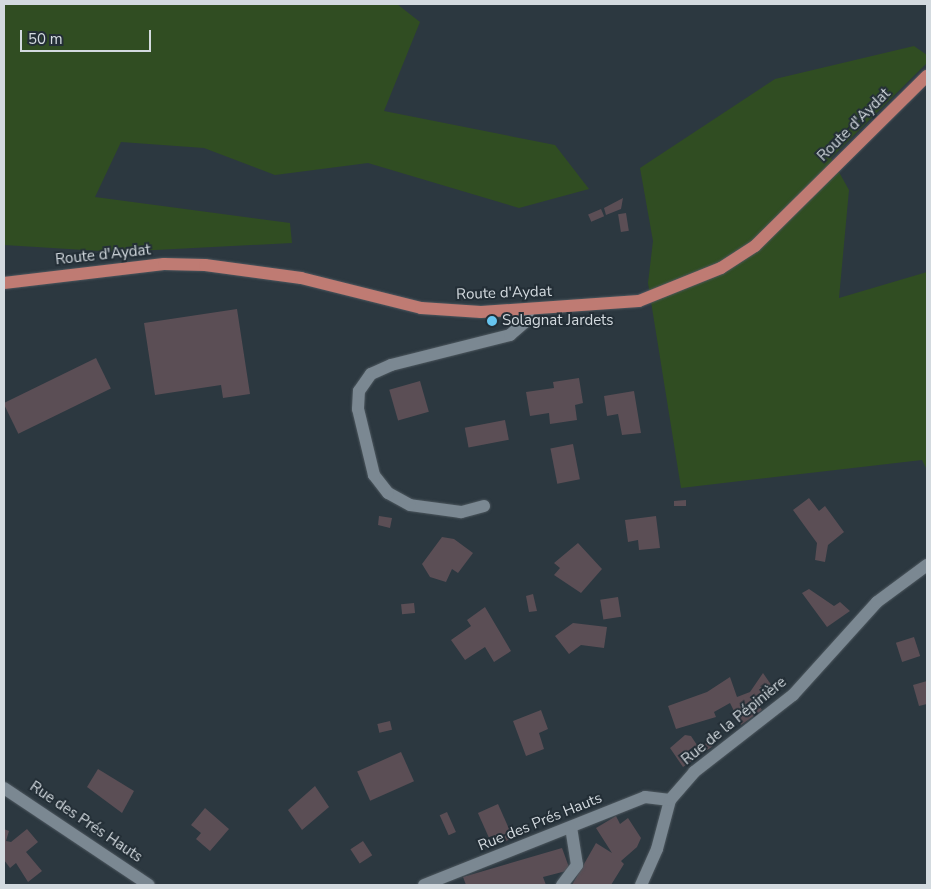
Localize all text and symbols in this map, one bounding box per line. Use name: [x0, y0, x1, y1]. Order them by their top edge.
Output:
scale bar: [22, 20, 154, 52]
text: 50 m: [28, 29, 63, 49]
street label: Route d'Aydat: [814, 85, 894, 165]
street label: Route d'Aydat: [54, 241, 152, 269]
street label: Route d'Aydat: [456, 282, 552, 304]
place label: Solagnat Jardets: [502, 312, 614, 330]
marker: Solagnat Jardets: [486, 315, 498, 327]
street label: Rue de la Pépinière: [678, 673, 790, 769]
street label: Rue des Prés Hauts: [26, 778, 146, 866]
street label: Rue des Prés Hauts: [475, 789, 605, 855]

